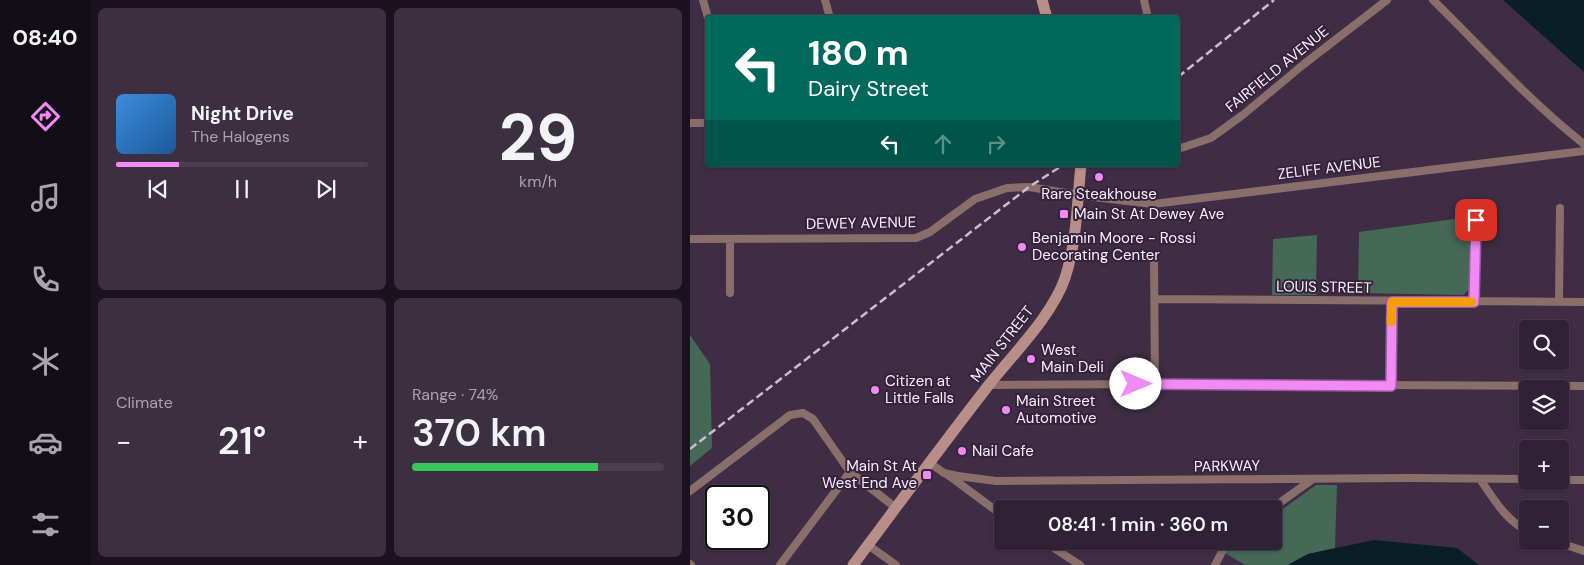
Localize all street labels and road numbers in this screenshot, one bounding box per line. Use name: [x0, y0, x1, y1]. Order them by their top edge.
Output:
street label: FAIRFIELD AVENUE: [1221, 21, 1333, 117]
street label: ZELIFF AVENUE: [1276, 152, 1382, 184]
street label: DEWEY AVENUE: [806, 212, 916, 234]
street label: LOUIS STREET: [1276, 276, 1372, 298]
street label: MAIN STREET: [966, 302, 1038, 386]
street label: PARKWAY: [1194, 455, 1260, 477]

